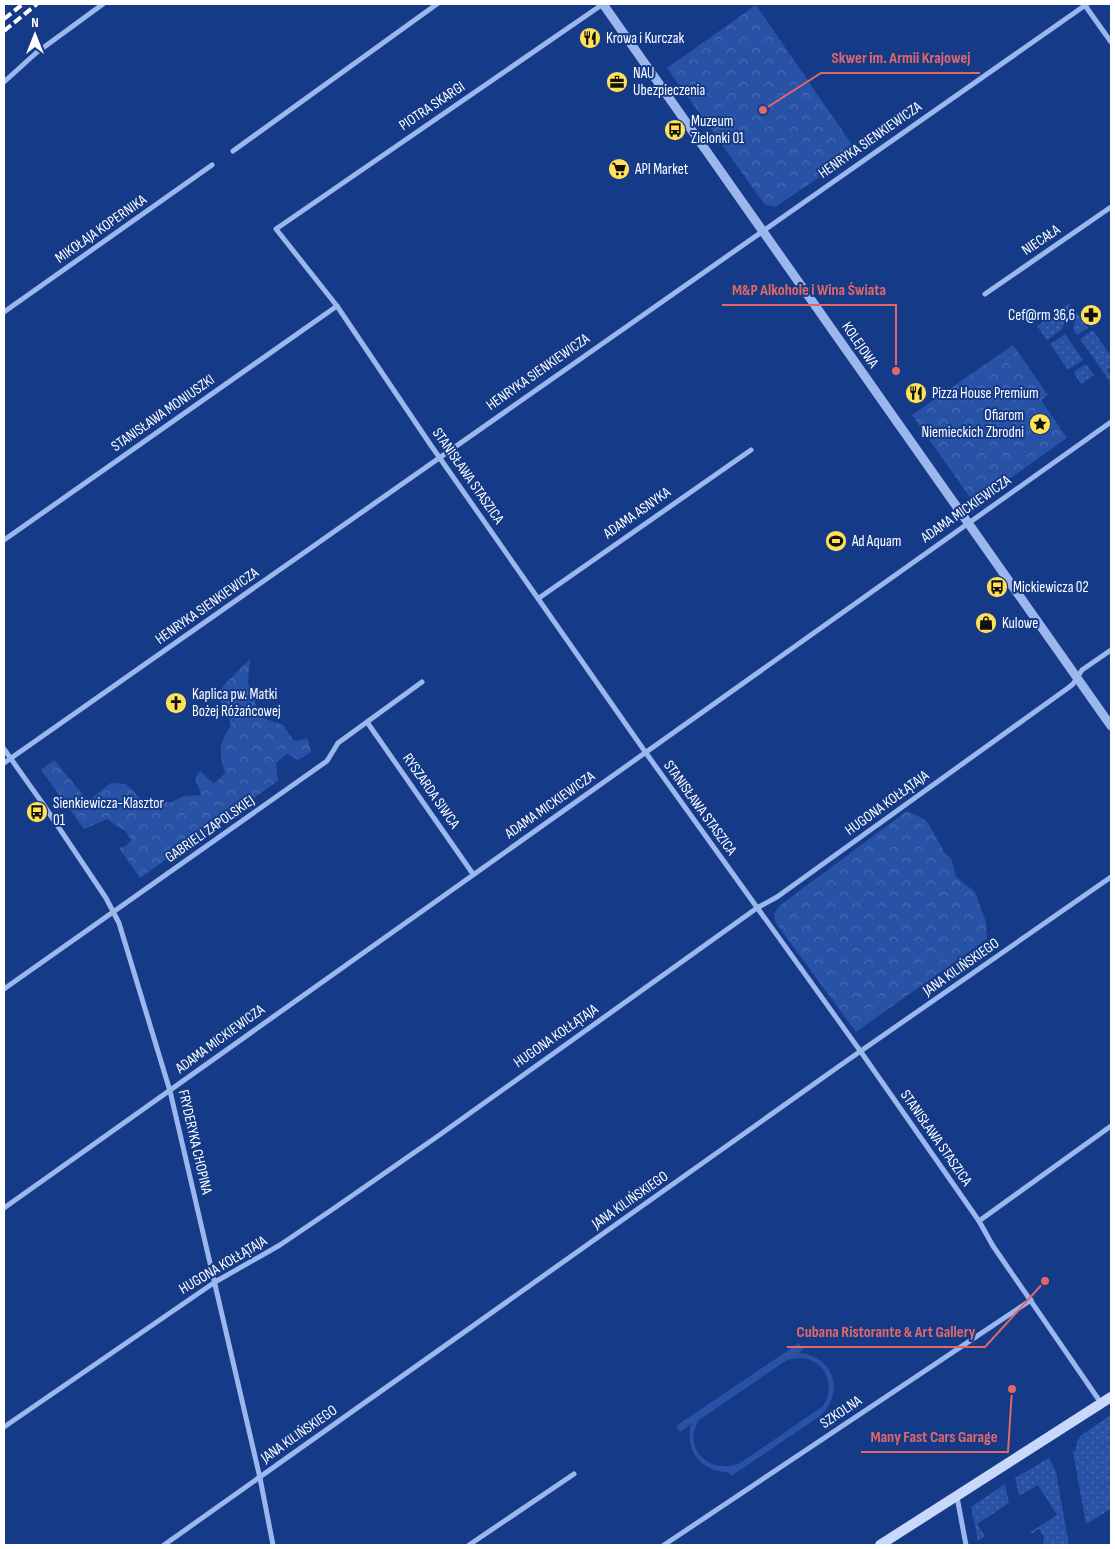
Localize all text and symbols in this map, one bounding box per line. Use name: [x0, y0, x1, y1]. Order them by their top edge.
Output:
north arrow: [10, 10, 60, 60]
text: N: [31, 14, 39, 31]
restaurant icon: Krowa i Kurczak: [578, 26, 602, 50]
place label: Krowa i Kurczak: [606, 29, 684, 48]
callout: Skwer im. Armii Krajowej: [821, 42, 980, 73]
text: Skwer im. Armii Krajowej: [831, 49, 971, 68]
place label: NAU Ubezpieczenia: [633, 64, 705, 100]
office icon: NAU Ubezpieczenia: [605, 70, 629, 94]
street label: PIOTRA SKARGI: [395, 77, 469, 135]
street label: HENRYKA SIENKIEWICZA: [815, 97, 926, 183]
place label: Muzeum Zielonki 01: [691, 112, 745, 148]
bus stop icon: Muzeum Zielonki 01: [663, 118, 687, 142]
supermarket icon: API Market: [607, 157, 631, 181]
place label: API Market: [634, 160, 689, 179]
street label: MIKOŁAJA KOPERNIKA: [52, 190, 151, 268]
street label: NIECAŁA: [1018, 220, 1064, 260]
callout: M&P Alkohole i Wina Świata: [722, 274, 896, 305]
text: M&P Alkohole i Wina Świata: [732, 281, 886, 300]
pharmacy icon: Cef@rm 36,6: [1079, 303, 1103, 327]
place label: Cef@rm 36,6: [1008, 306, 1075, 325]
street label: KOLEJOWA: [837, 318, 883, 372]
street label: HENRYKA SIENKIEWICZA: [483, 329, 594, 415]
street label: STANISŁAWA MONIUSZKI: [108, 370, 218, 456]
restaurant icon: Pizza House Premium: [904, 381, 928, 405]
place label: Pizza House Premium: [932, 384, 1039, 403]
place label: Ofiarom Niemieckich Zbrodni: [922, 406, 1024, 442]
place icon: Ofiarom Niemieckich Zbrodni: [1028, 412, 1052, 436]
street label: STANISŁAWA STASZICA: [428, 424, 508, 528]
street label: ADAMA MICKIEWICZA: [916, 471, 1015, 548]
street label: ADAMA ASNYKA: [599, 483, 675, 544]
sports icon: Ad Aquam: [824, 529, 848, 553]
place label: Ad Aquam: [851, 532, 901, 551]
street label: HENRYKA SIENKIEWICZA: [152, 563, 263, 649]
bus stop icon: Mickiewicza 02: [985, 575, 1009, 599]
place label: Mickiewicza 02: [1013, 578, 1089, 597]
shop icon: Kulowe: [974, 611, 998, 635]
place label: Kulowe: [1002, 614, 1038, 633]
place label: Kaplica pw. Matki Bożej Różańcowej: [192, 685, 281, 721]
church icon: Kaplica pw. Matki Bożej Różańcowej: [164, 691, 188, 715]
street label: RYSZARDA SIWCA: [398, 750, 464, 833]
street label: STANISŁAWA STASZICA: [659, 757, 741, 860]
street label: HUGONA KOŁŁĄTAJA: [841, 766, 933, 840]
street label: ADAMA MICKIEWICZA: [500, 767, 599, 844]
street label: GABRIELI ZAPOLSKIEJ: [162, 791, 258, 867]
place label: Sienkiewicza-Klasztor 01: [53, 794, 165, 830]
bus stop icon: Sienkiewicza-Klasztor 01: [25, 800, 49, 824]
street label: JANA KILIŃSKIEGO: [918, 934, 1003, 1001]
street label: HUGONA KOŁŁĄTAJA: [510, 999, 602, 1072]
street label: ADAMA MICKIEWICZA: [171, 1000, 269, 1078]
street label: STANISŁAWA STASZICA: [896, 1086, 976, 1190]
street label: FRYDERYKA CHOPINA: [174, 1088, 216, 1197]
street label: JANA KILIŃSKIEGO: [587, 1167, 672, 1234]
street label: HUGONA KOŁŁĄTAJA: [176, 1231, 271, 1299]
callout: Cubana Ristorante & Art Gallery: [787, 1316, 985, 1347]
text: Cubana Ristorante & Art Gallery: [797, 1323, 976, 1342]
street label: SZKOLNA: [817, 1391, 866, 1433]
street label: JANA KILIŃSKIEGO: [256, 1401, 341, 1468]
callout: Many Fast Cars Garage: [861, 1421, 1008, 1452]
text: Many Fast Cars Garage: [870, 1428, 998, 1447]

